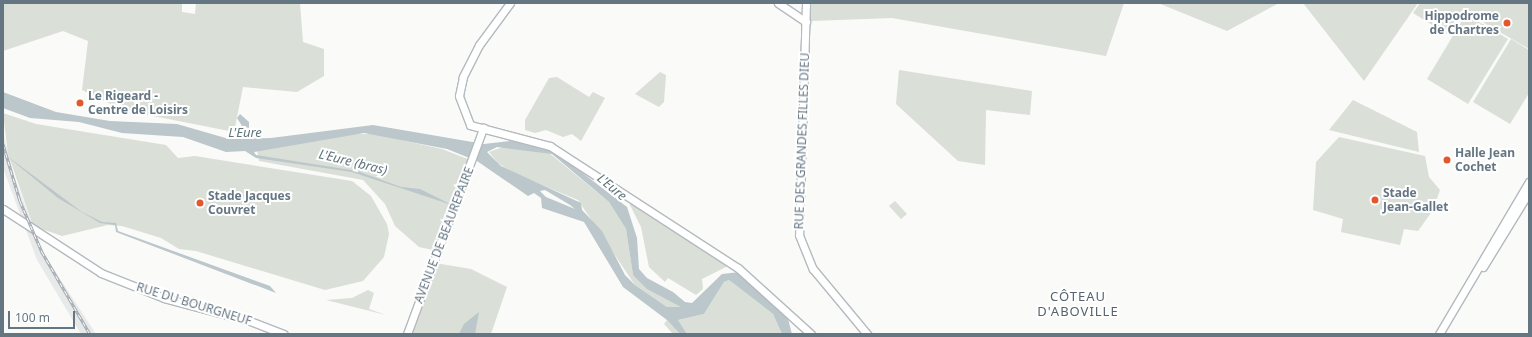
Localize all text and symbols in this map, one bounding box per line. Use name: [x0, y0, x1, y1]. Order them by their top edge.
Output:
place label: Hippodrome de Chartres: [1424, 9, 1499, 37]
marker: Hippodrome de Chartres: [1502, 18, 1512, 28]
street label: RUE DES GRANDES FILLES DIEU: [792, 52, 812, 230]
place label: Le Rigeard - Centre de Loisirs: [88, 89, 188, 117]
marker: Le Rigeard - Centre de Loisirs: [75, 98, 85, 108]
water label: L'Eure: [228, 124, 262, 140]
water label: L'Eure (bras): [317, 146, 389, 178]
place label: Halle Jean Cochet: [1455, 146, 1515, 174]
marker: Halle Jean Cochet: [1442, 155, 1452, 165]
street label: AVENUE DE BEAUREPAIRE: [411, 165, 477, 305]
water label: L'Eure: [594, 170, 630, 204]
place label: Stade Jean-Gallet: [1383, 186, 1448, 214]
place label: Stade Jacques Couvret: [208, 189, 291, 217]
marker: Stade Jean-Gallet: [1370, 195, 1380, 205]
marker: Stade Jacques Couvret: [195, 198, 205, 208]
street label: RUE DU BOURGNEUF: [135, 280, 253, 328]
district label: CÔTEAU D'ABOVILLE: [1037, 289, 1119, 320]
scale bar: [10, 303, 77, 329]
text: 100 m: [15, 309, 50, 326]

